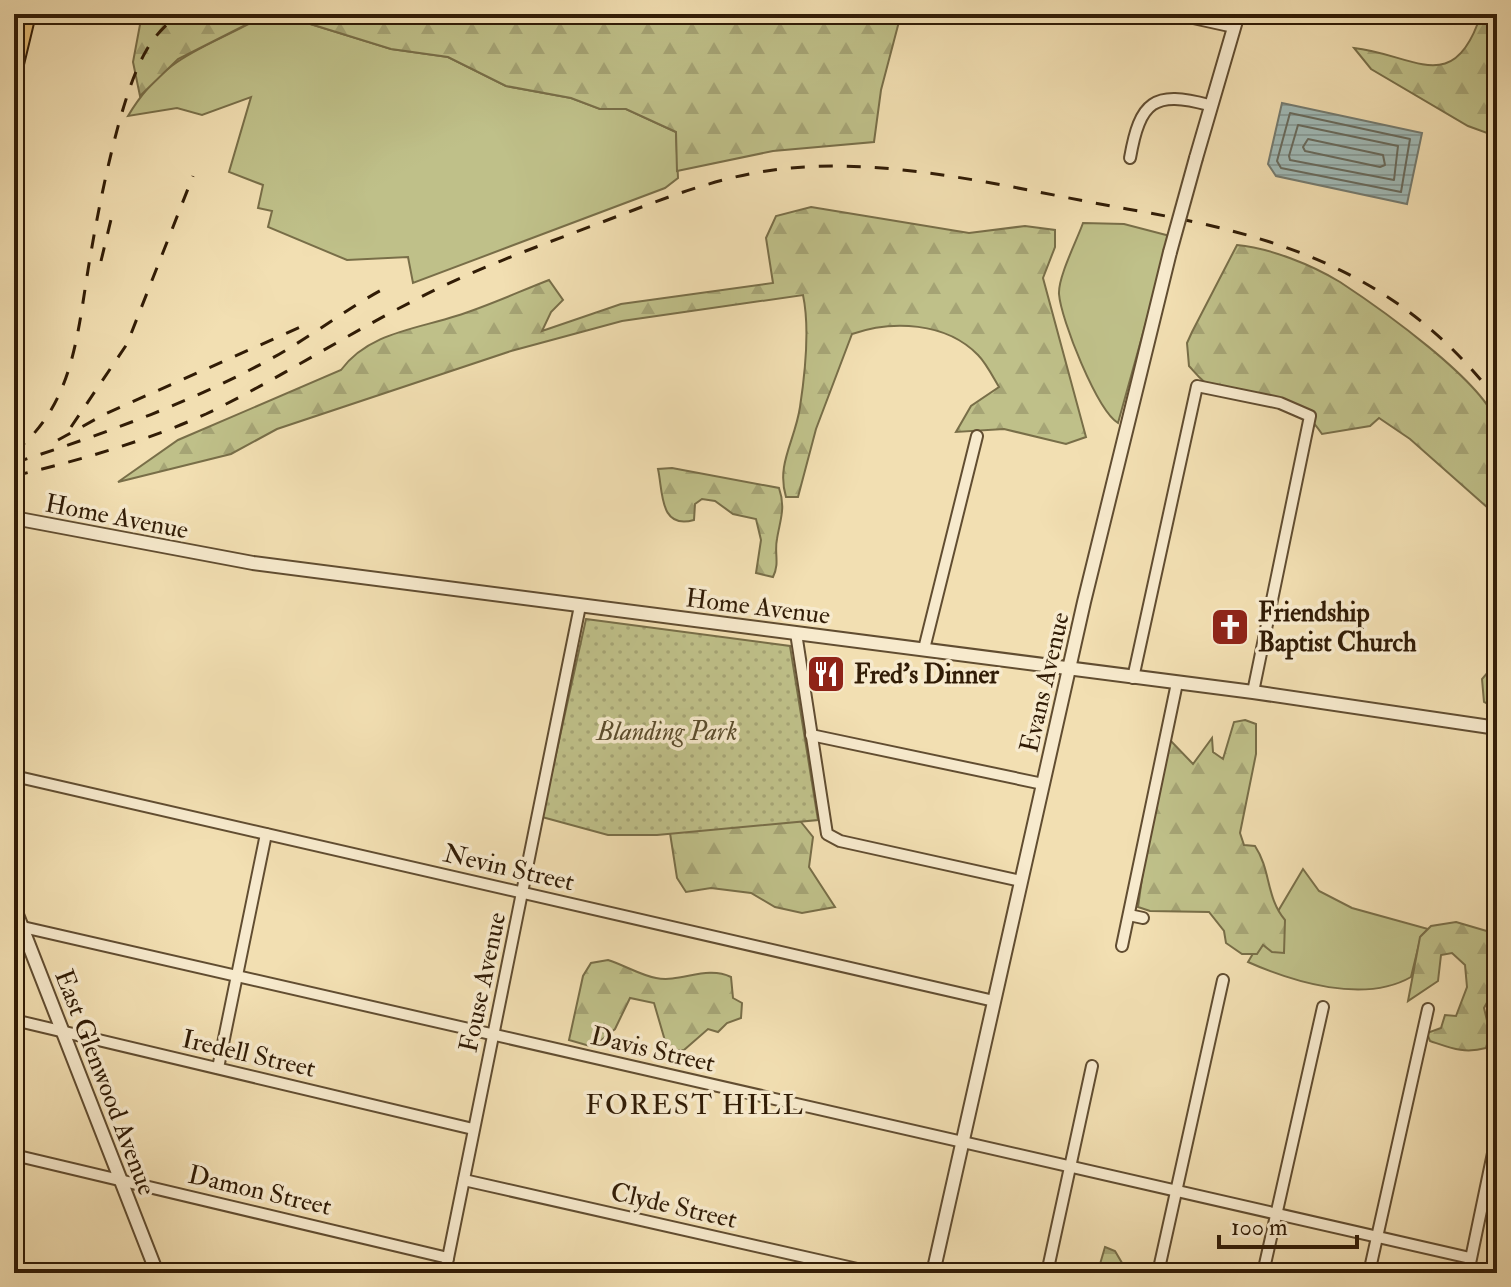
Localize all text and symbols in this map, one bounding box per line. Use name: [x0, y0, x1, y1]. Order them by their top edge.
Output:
street label: Home Avenue: [43, 487, 191, 547]
street label: Home Avenue: [684, 582, 832, 632]
place label: Friendship Baptist Church: [1258, 597, 1417, 660]
church icon: Friendship Baptist Church: [1209, 606, 1251, 648]
street label: Evans Avenue: [1013, 609, 1077, 755]
restaurant icon: Fred's Dinner: [805, 653, 847, 695]
place label: Fred's Dinner: [854, 659, 999, 691]
park label: Blanding Park: [594, 716, 738, 748]
street label: Nevin Street: [440, 837, 577, 899]
street label: Fouse Avenue: [453, 909, 513, 1055]
street label: East Glenwood Avenue: [47, 965, 163, 1200]
street label: Davis Street: [587, 1020, 718, 1080]
street label: Iredell Street: [179, 1023, 319, 1085]
district label: FOREST HILL: [585, 1088, 805, 1123]
street label: Damon Street: [185, 1159, 335, 1223]
street label: Clyde Street: [608, 1176, 740, 1236]
scale bar: [1219, 1199, 1357, 1249]
text: 100 m: [1231, 1212, 1288, 1243]

